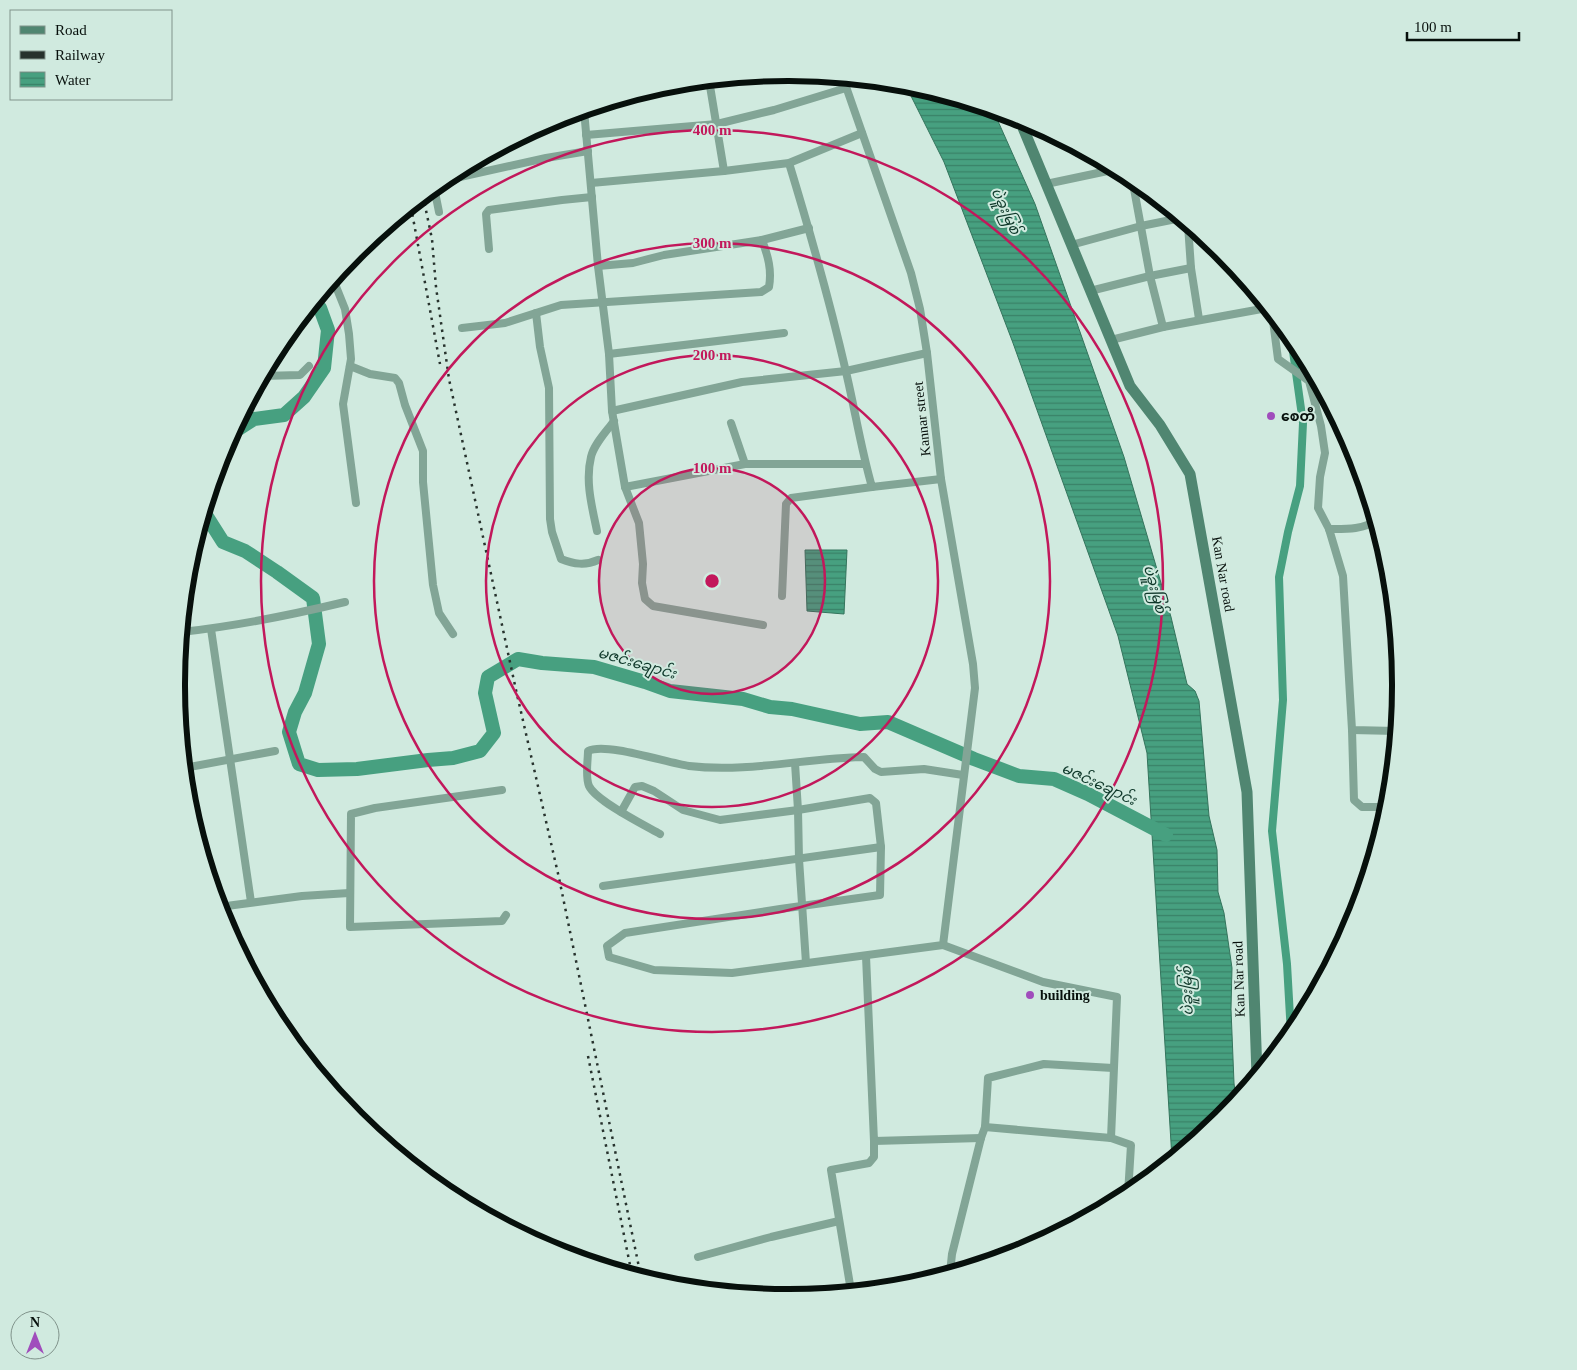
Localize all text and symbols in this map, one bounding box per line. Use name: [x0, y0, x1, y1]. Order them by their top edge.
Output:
legend: [10, 10, 172, 100]
scale bar: [1407, 10, 1520, 42]
text: 100 m: [1414, 19, 1452, 35]
text: Road: [55, 22, 87, 38]
text: Railway: [55, 47, 105, 63]
text: Water: [55, 72, 90, 88]
text: 400 m: [693, 122, 732, 138]
water label: ပဲခူးမြစ်: [985, 184, 1027, 240]
text: 300 m: [693, 235, 732, 251]
text: 200 m: [693, 347, 732, 363]
street label: Kannar street: [911, 381, 933, 457]
place label: စေတီ: [1281, 406, 1315, 424]
marker: စေတီ: [1265, 410, 1277, 422]
text: 100 m: [693, 460, 732, 476]
street label: Kan Nar road: [1209, 535, 1237, 613]
water label: ပဲခူးမြစ်: [1137, 562, 1172, 617]
centre of rings: [703, 572, 721, 590]
water label: မဇင်းချောင်း: [595, 641, 679, 686]
water label: မဇင်းချောင်း: [1058, 757, 1141, 812]
street label: Kan Nar road: [1230, 941, 1248, 1017]
water label: ပဲခူးမြစ်: [1175, 964, 1200, 1016]
place label: building: [1040, 988, 1090, 1003]
marker: building: [1024, 989, 1036, 1001]
north arrow: [10, 1310, 60, 1360]
text: N: [30, 1315, 40, 1330]

